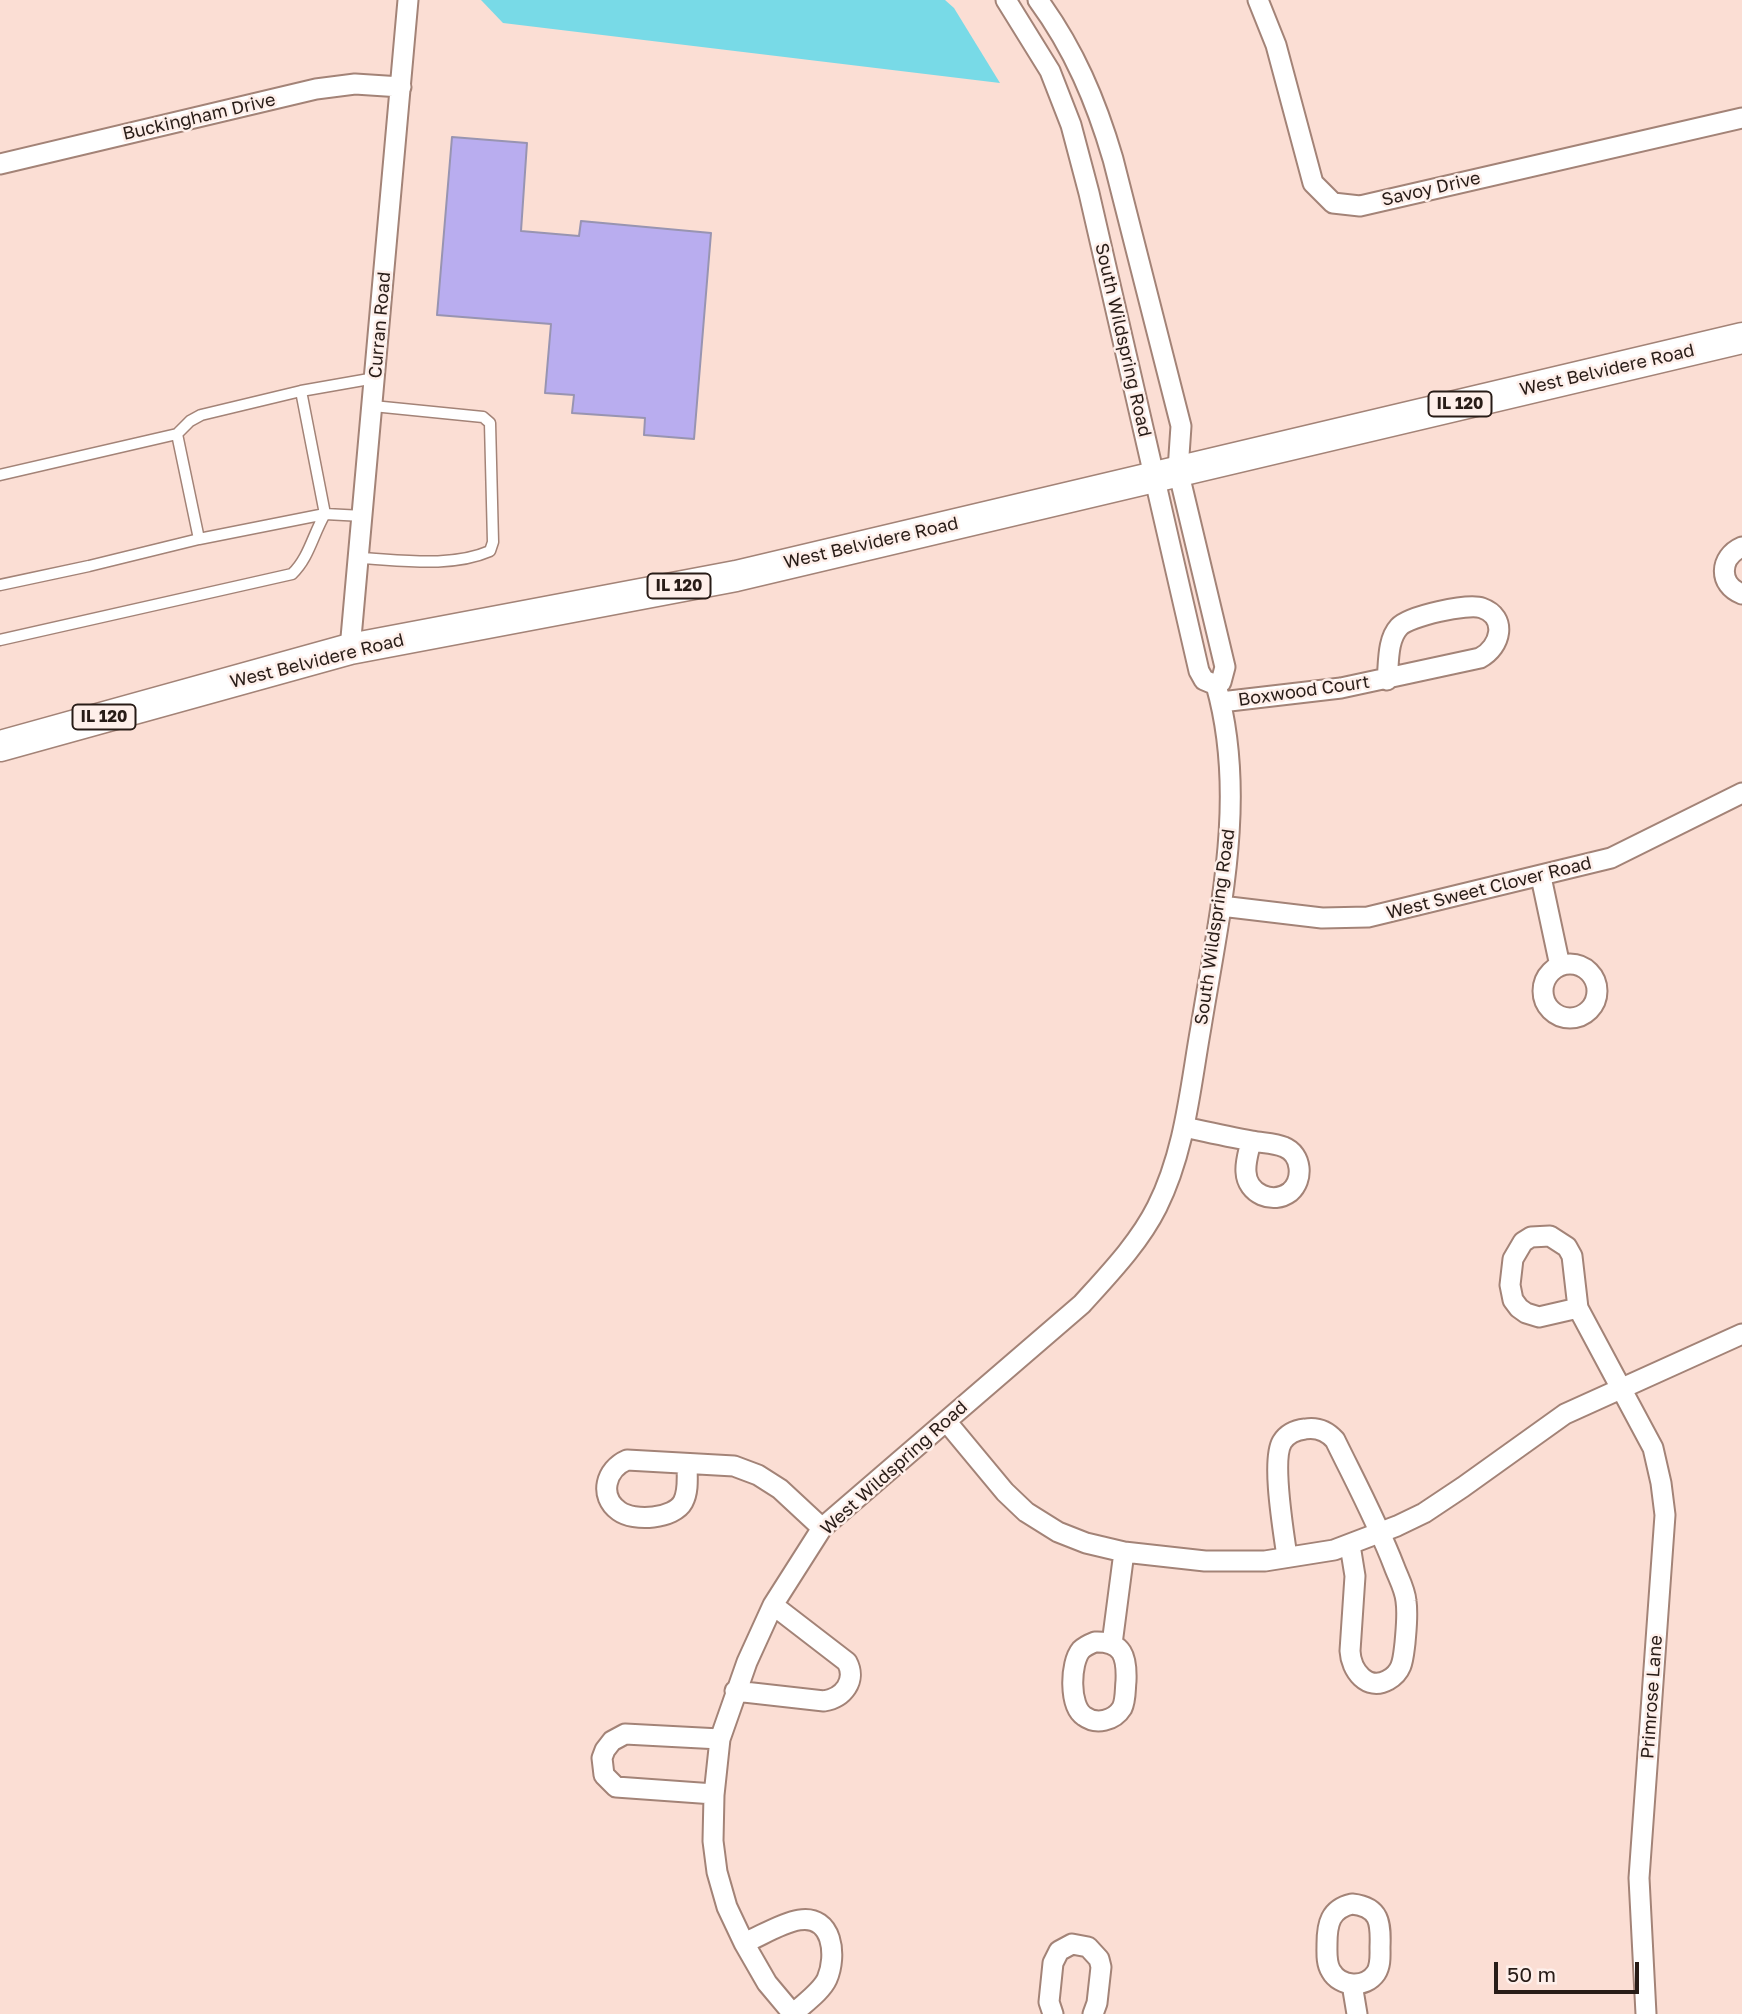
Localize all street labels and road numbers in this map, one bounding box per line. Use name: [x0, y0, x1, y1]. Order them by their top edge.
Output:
street label: Buckingham Drive: [120, 89, 278, 145]
street label: Savoy Drive: [1380, 167, 1482, 211]
street label: South Wildspring Road: [1090, 241, 1156, 439]
street label: Curran Road: [365, 271, 395, 379]
street label: West Belvidere Road: [1518, 339, 1696, 401]
road number: IL 120: [1428, 392, 1492, 416]
street label: West Belvidere Road: [782, 512, 960, 574]
road number: IL 120: [648, 573, 710, 598]
street label: West Belvidere Road: [228, 629, 406, 693]
street label: Boxwood Court: [1237, 671, 1371, 711]
road number: IL 120: [72, 704, 136, 730]
street label: South Wildspring Road: [1191, 827, 1239, 1027]
street label: West Sweet Clover Road: [1384, 852, 1594, 924]
street label: West Wildspring Road: [816, 1396, 972, 1540]
street label: Primrose Lane: [1637, 1634, 1667, 1760]

